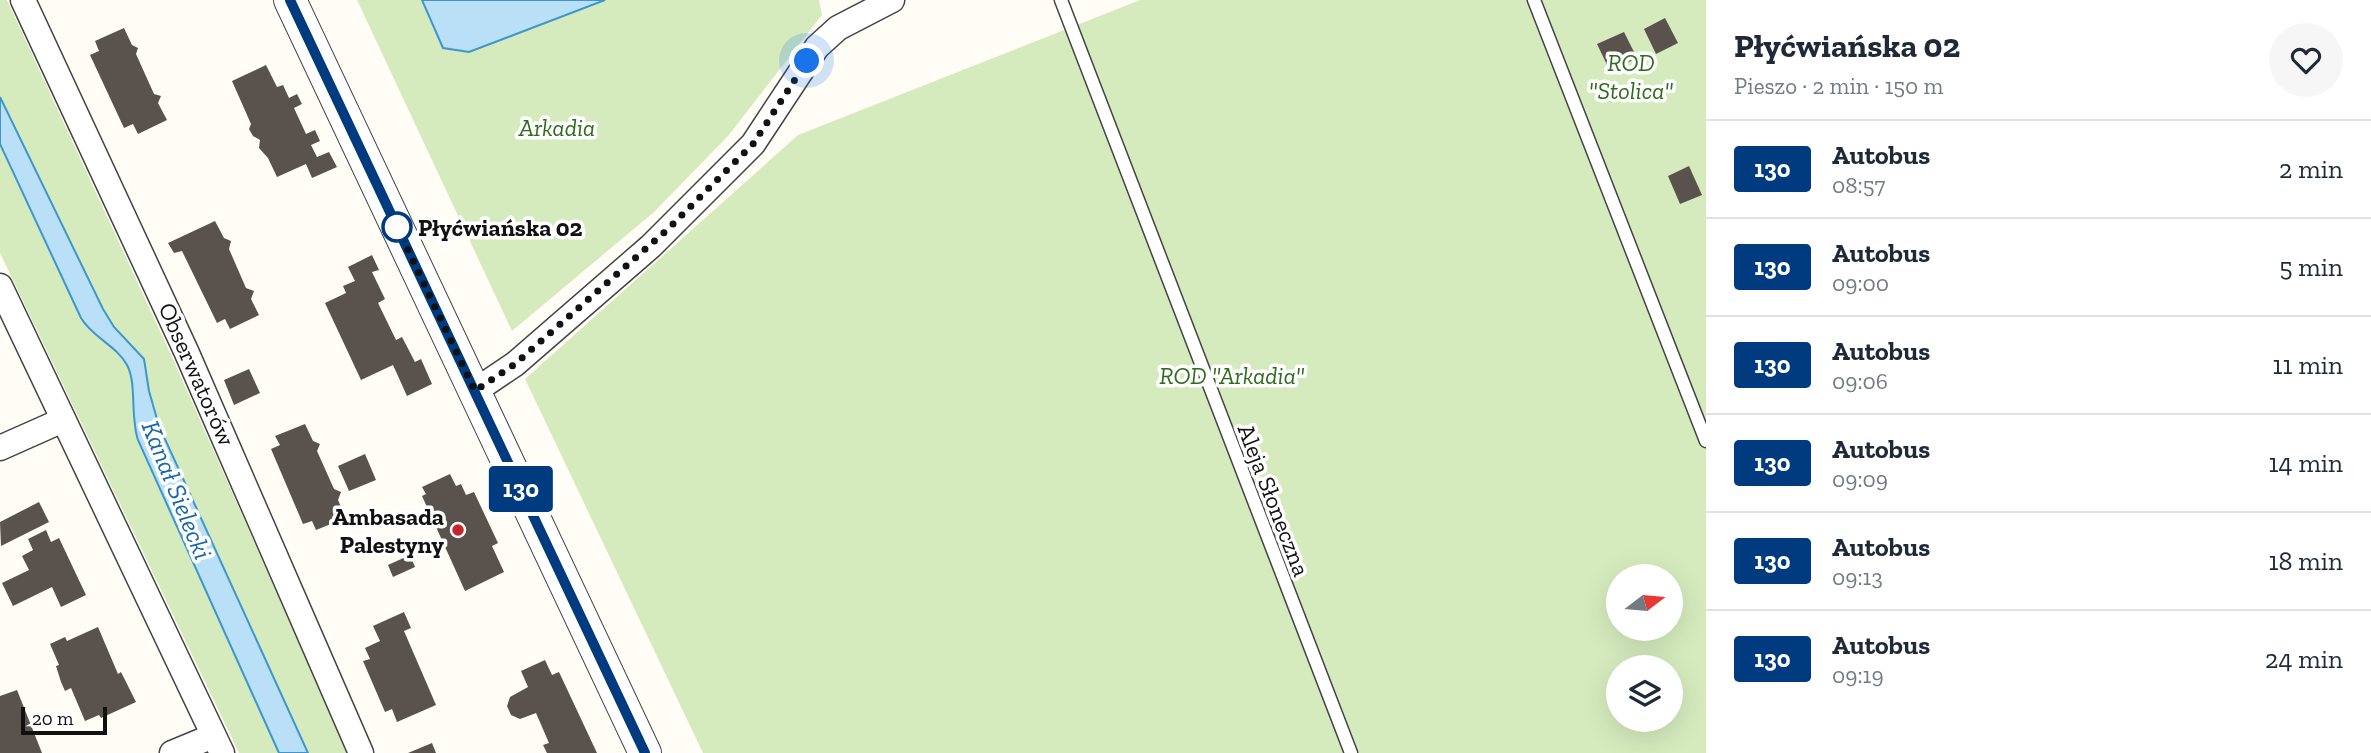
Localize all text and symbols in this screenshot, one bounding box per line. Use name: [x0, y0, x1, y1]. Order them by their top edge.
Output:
button: heart: [2269, 23, 2343, 97]
text: Płyćwiańska 02: [1734, 26, 1960, 65]
your location: [789, 43, 824, 78]
park label: ROD "Stolica": [1589, 48, 1673, 105]
text: Pieszo · 2 min · 150 m: [1734, 72, 1943, 100]
park label: Arkadia: [518, 113, 595, 142]
text: Autobus: [1832, 139, 1930, 171]
text: 2 min: [2279, 153, 2343, 185]
text: 130: [1754, 154, 1791, 183]
text: 08:57: [1832, 171, 1885, 199]
marker: Płyćwiańska 02: [382, 212, 412, 242]
place label: Płyćwiańska 02: [418, 213, 583, 242]
text: Autobus: [1832, 237, 1930, 269]
text: 5 min: [2279, 251, 2343, 283]
text: 130: [1754, 252, 1791, 281]
text: 09:00: [1832, 269, 1889, 297]
street label: Obserwatorów: [152, 298, 242, 451]
text: Autobus: [1832, 335, 1930, 367]
text: 11 min: [2272, 349, 2343, 381]
text: 130: [1754, 350, 1791, 379]
park label: ROD "Arkadia": [1159, 361, 1305, 390]
text: 09:06: [1832, 367, 1888, 395]
water label: Kanał Sielecki: [135, 416, 219, 564]
street label: Aleja Słoneczna: [1232, 420, 1316, 581]
text: Autobus: [1832, 433, 1930, 465]
text: 14 min: [2268, 447, 2343, 479]
text: 130: [1754, 448, 1791, 477]
text: 09:09: [1832, 465, 1888, 493]
line badge: 130: [481, 466, 561, 512]
text: 130: [503, 474, 539, 503]
place label: Ambasada Palestyny: [332, 502, 444, 559]
marker: Ambasada Palestyny: [450, 522, 466, 538]
text: Autobus: [1832, 531, 1930, 563]
text: 18 min: [2268, 545, 2343, 577]
text: 130: [1754, 546, 1791, 575]
text: 09:13: [1832, 563, 1883, 591]
north arrow: [1606, 564, 1684, 640]
map controls: [1606, 564, 1683, 732]
text: Autobus: [1832, 629, 1930, 661]
text: 24 min: [2265, 643, 2343, 675]
text: 130: [1754, 644, 1791, 673]
button: layers: [1606, 655, 1683, 732]
text: 09:19: [1832, 661, 1884, 689]
scale bar: [21, 704, 107, 736]
text: 20 m: [32, 707, 73, 730]

